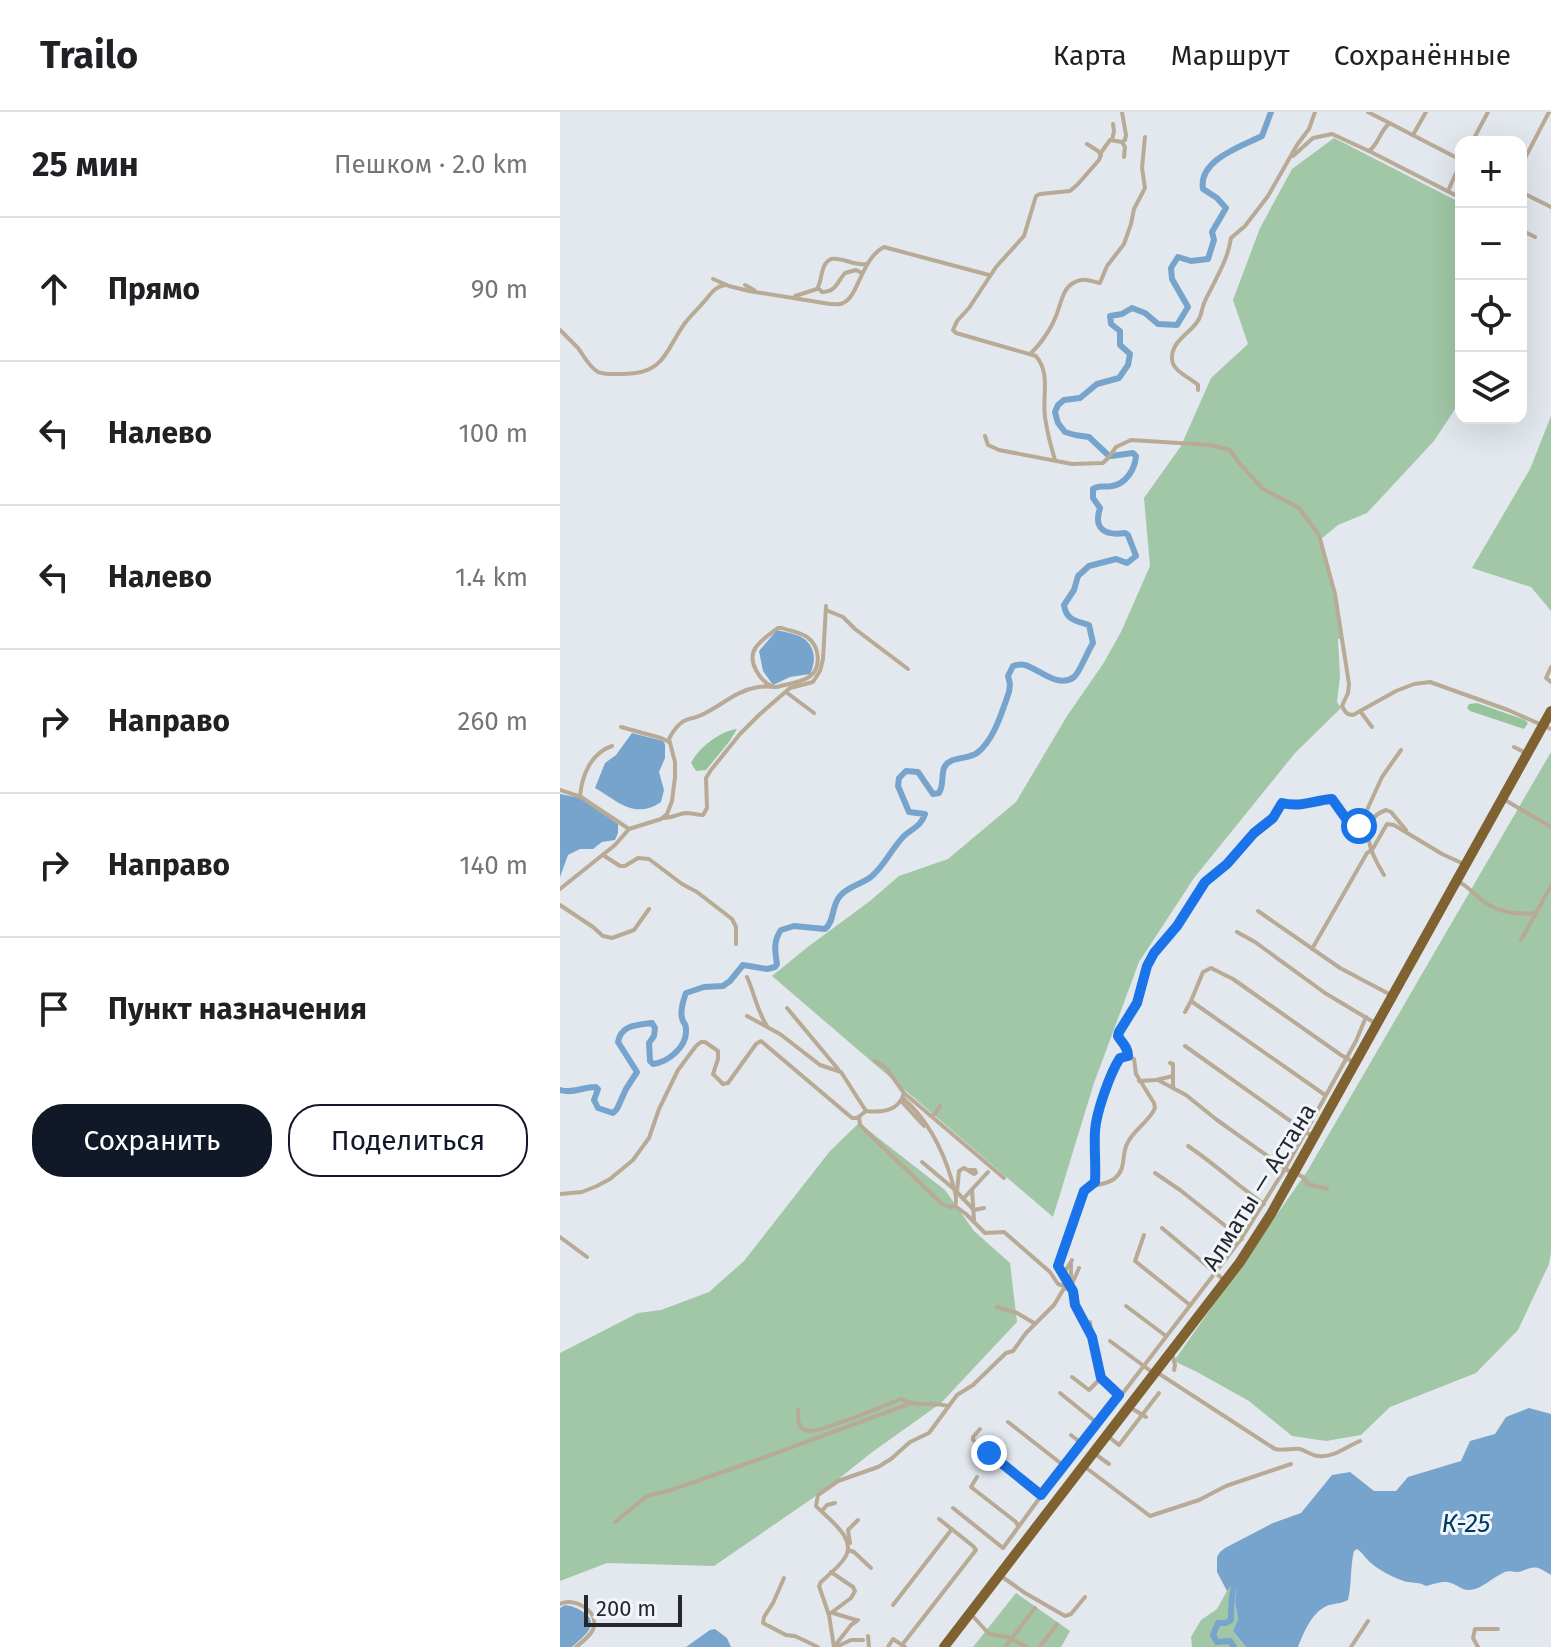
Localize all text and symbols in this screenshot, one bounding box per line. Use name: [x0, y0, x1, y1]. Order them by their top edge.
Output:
text: Trailo: [40, 32, 138, 78]
text: Карта: [1053, 39, 1127, 72]
text: Маршрут: [1171, 39, 1290, 72]
text: Сохранённые: [1334, 39, 1511, 72]
map controls: [1455, 136, 1527, 424]
button: +: [1455, 136, 1527, 208]
text: 25 мин: [32, 144, 139, 185]
text: Пешком · 2.0 km: [334, 149, 528, 180]
button: −: [1455, 208, 1527, 280]
icon: ahead: [32, 267, 76, 311]
text: Прямо: [108, 271, 200, 307]
text: 90 m: [471, 274, 528, 305]
button: locate: [1455, 280, 1527, 352]
button: layers: [1455, 352, 1527, 424]
icon: left: [32, 411, 76, 455]
text: Налево: [108, 415, 212, 451]
text: 100 m: [459, 418, 528, 449]
icon: left: [32, 555, 76, 599]
text: Налево: [108, 559, 212, 595]
text: 1.4 km: [455, 562, 528, 593]
icon: right: [32, 699, 76, 743]
text: Направо: [108, 703, 230, 739]
text: 260 m: [458, 706, 528, 737]
route start: [1341, 808, 1377, 844]
icon: right: [32, 843, 76, 887]
text: Направо: [108, 847, 230, 883]
text: 140 m: [459, 850, 528, 881]
icon: arrive: [32, 987, 76, 1031]
text: Пункт назначения: [108, 991, 367, 1027]
street label: Алматы — Астана: [1196, 1098, 1322, 1276]
button: Сохранить: [32, 1104, 272, 1177]
button: Поделиться: [288, 1104, 528, 1177]
route end: [971, 1435, 1007, 1471]
water label: К-25: [1442, 1508, 1491, 1539]
scale bar: [584, 1591, 682, 1627]
text: 200 m: [596, 1595, 656, 1622]

